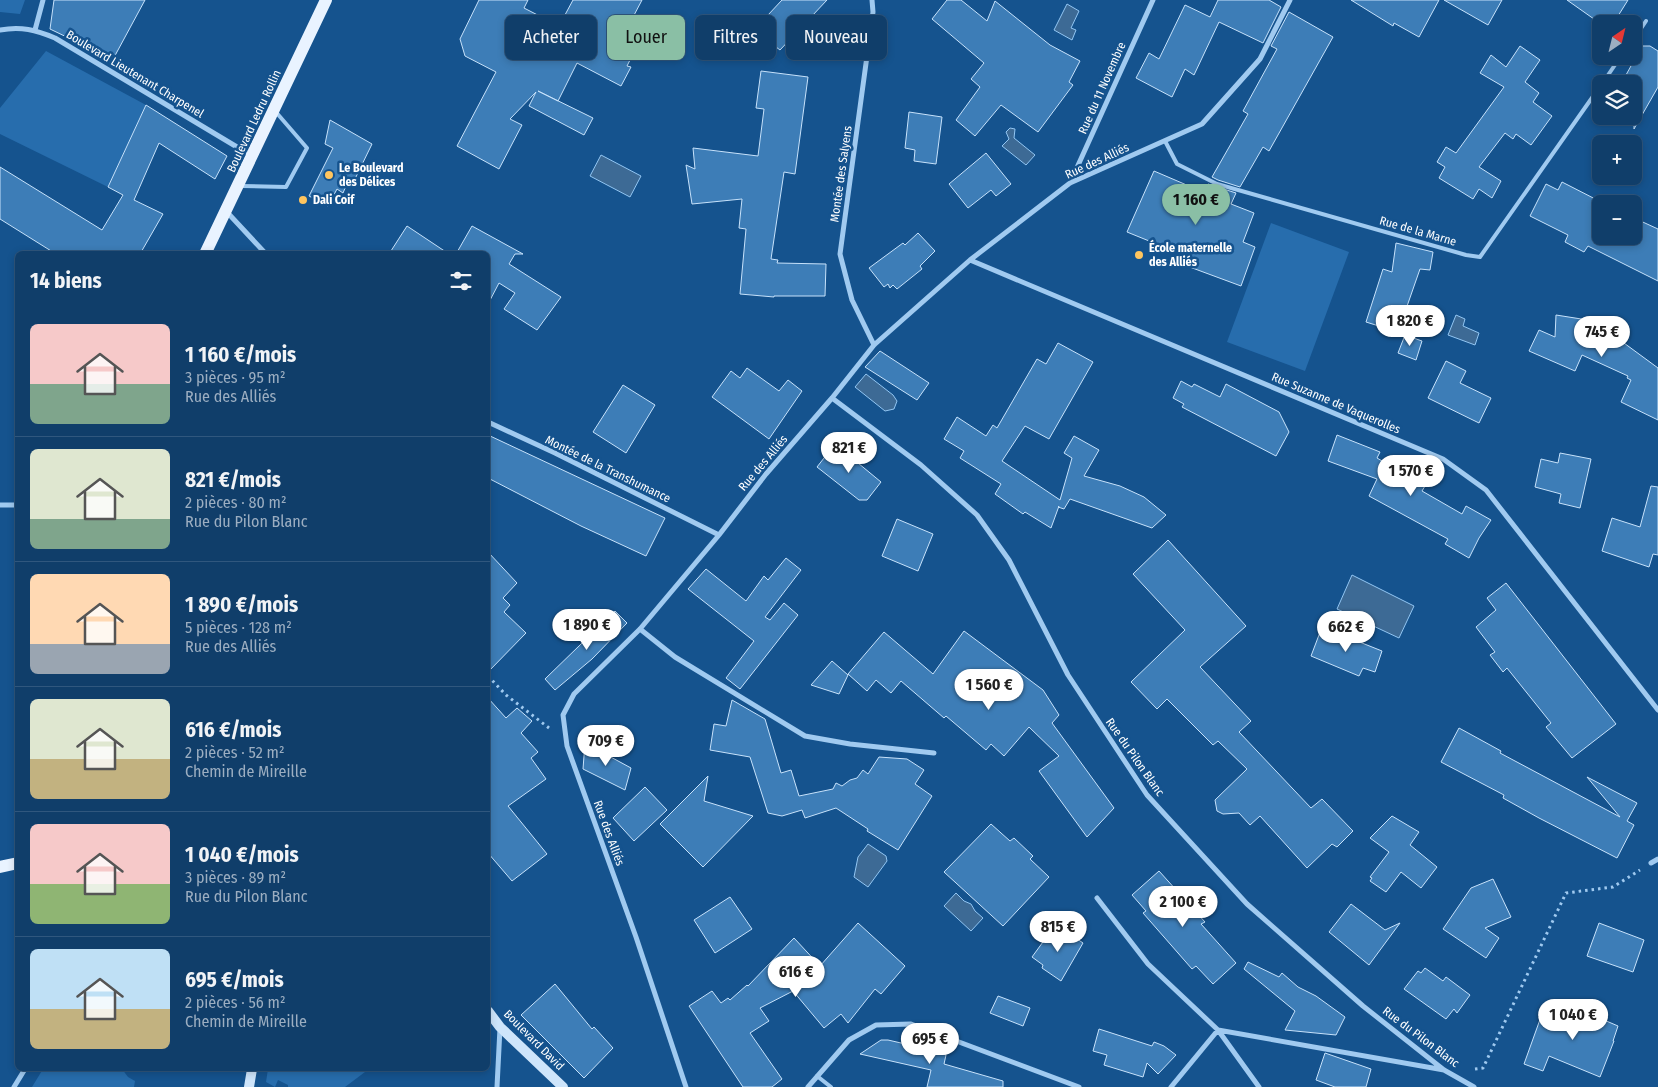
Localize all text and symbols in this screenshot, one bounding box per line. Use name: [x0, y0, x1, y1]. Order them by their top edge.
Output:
chip: Acheter: [505, 15, 597, 60]
chip: Louer: [607, 15, 685, 60]
chip: Filtres: [695, 15, 776, 60]
chip: Nouveau: [786, 15, 887, 60]
north arrow: [1592, 15, 1642, 65]
map controls: [1592, 15, 1642, 245]
street label: Boulevard Lieutenant Charpenel: [64, 27, 206, 121]
street label: Rue du 11 Novembre: [1075, 40, 1129, 136]
street label: Boulevard Ledru Rollin: [224, 68, 284, 174]
button: layers: [1592, 75, 1642, 125]
street label: Montée des Salyens: [827, 125, 855, 223]
button: +: [1592, 135, 1642, 185]
street label: Rue des Alliés: [1063, 140, 1131, 182]
place label: Le Boulevard des Délices: [339, 161, 403, 189]
marker: Le Boulevard des Délices: [323, 169, 335, 181]
pin: 1 160 €: [1150, 184, 1242, 226]
text: 1 160 €: [1173, 190, 1219, 209]
place label: Dali Coif: [313, 193, 355, 207]
marker: Dali Coif: [297, 194, 309, 206]
button: −: [1592, 195, 1642, 245]
street label: Rue de la Marne: [1378, 213, 1458, 249]
place label: École maternelle des Alliés: [1149, 239, 1232, 269]
marker: École maternelle des Alliés: [1133, 249, 1145, 261]
icon: filters: [447, 267, 475, 295]
text: 14 biens: [30, 268, 102, 294]
pin: 1 820 €: [1364, 304, 1456, 347]
text: 1 820 €: [1387, 311, 1433, 330]
pin: 745 €: [1567, 316, 1637, 358]
text: 745 €: [1585, 322, 1619, 341]
text: 1 160 €/mois: [185, 342, 296, 368]
icon: home: [70, 344, 130, 404]
text: 3 pièces · 95 m²: [185, 368, 286, 387]
street label: Rue Suzanne de Vaquerolles: [1270, 370, 1402, 436]
text: Rue des Alliés: [185, 387, 276, 406]
street label: Rue des Alliés: [736, 432, 790, 494]
pin: 821 €: [814, 432, 884, 474]
street label: Montée de la Transhumance: [543, 433, 673, 506]
text: 821 €: [832, 438, 866, 457]
pin: 1 570 €: [1365, 454, 1457, 497]
text: 1 570 €: [1389, 461, 1433, 480]
text: 821 €/mois: [185, 467, 281, 493]
icon: home: [70, 469, 130, 529]
text: 2 pièces · 80 m²: [185, 493, 287, 512]
text: Rue du Pilon Blanc: [185, 512, 308, 531]
text: 1 890 €/mois: [185, 592, 298, 618]
icon: home: [70, 594, 130, 654]
pin: 1 890 €: [541, 608, 633, 651]
pin: 662 €: [1311, 610, 1381, 653]
text: 1 890 €: [563, 615, 611, 634]
text: 662 €: [1328, 617, 1364, 636]
text: 5 pièces · 128 m²: [185, 618, 292, 637]
text: Rue des Alliés: [185, 637, 276, 656]
pin: 1 560 €: [943, 668, 1035, 711]
text: 1 560 €: [966, 675, 1012, 694]
street label: Rue du Pilon Blanc: [1103, 715, 1167, 799]
text: 616 €/mois: [185, 717, 281, 743]
icon: home: [70, 719, 130, 779]
pin: 709 €: [571, 724, 641, 767]
text: 709 €: [588, 731, 624, 750]
text: 2 pièces · 52 m²: [185, 743, 284, 762]
text: Chemin de Mireille: [185, 762, 307, 781]
street label: Rue des Alliés: [591, 798, 627, 868]
text: 1 040 €/mois: [185, 842, 299, 868]
icon: home: [70, 844, 130, 904]
text: 3 pièces · 89 m²: [185, 868, 286, 887]
pin: 2 100 €: [1137, 886, 1229, 928]
text: Rue du Pilon Blanc: [185, 887, 308, 906]
text: 2 100 €: [1160, 892, 1206, 911]
pin: 815 €: [1023, 910, 1093, 953]
text: 815 €: [1041, 917, 1075, 936]
pin: 616 €: [761, 956, 831, 998]
text: 616 €: [779, 962, 813, 981]
text: 695 €/mois: [185, 967, 284, 993]
icon: home: [70, 969, 130, 1029]
text: 2 pièces · 56 m²: [185, 993, 286, 1012]
pin: 1 040 €: [1527, 998, 1619, 1041]
street label: Rue du Pilon Blanc: [1380, 1004, 1462, 1070]
text: 1 040 €: [1549, 1005, 1597, 1024]
street label: Boulevard David: [501, 1007, 567, 1073]
text: Chemin de Mireille: [185, 1012, 307, 1031]
pin: 695 €: [895, 1022, 965, 1065]
text: 695 €: [912, 1029, 948, 1048]

